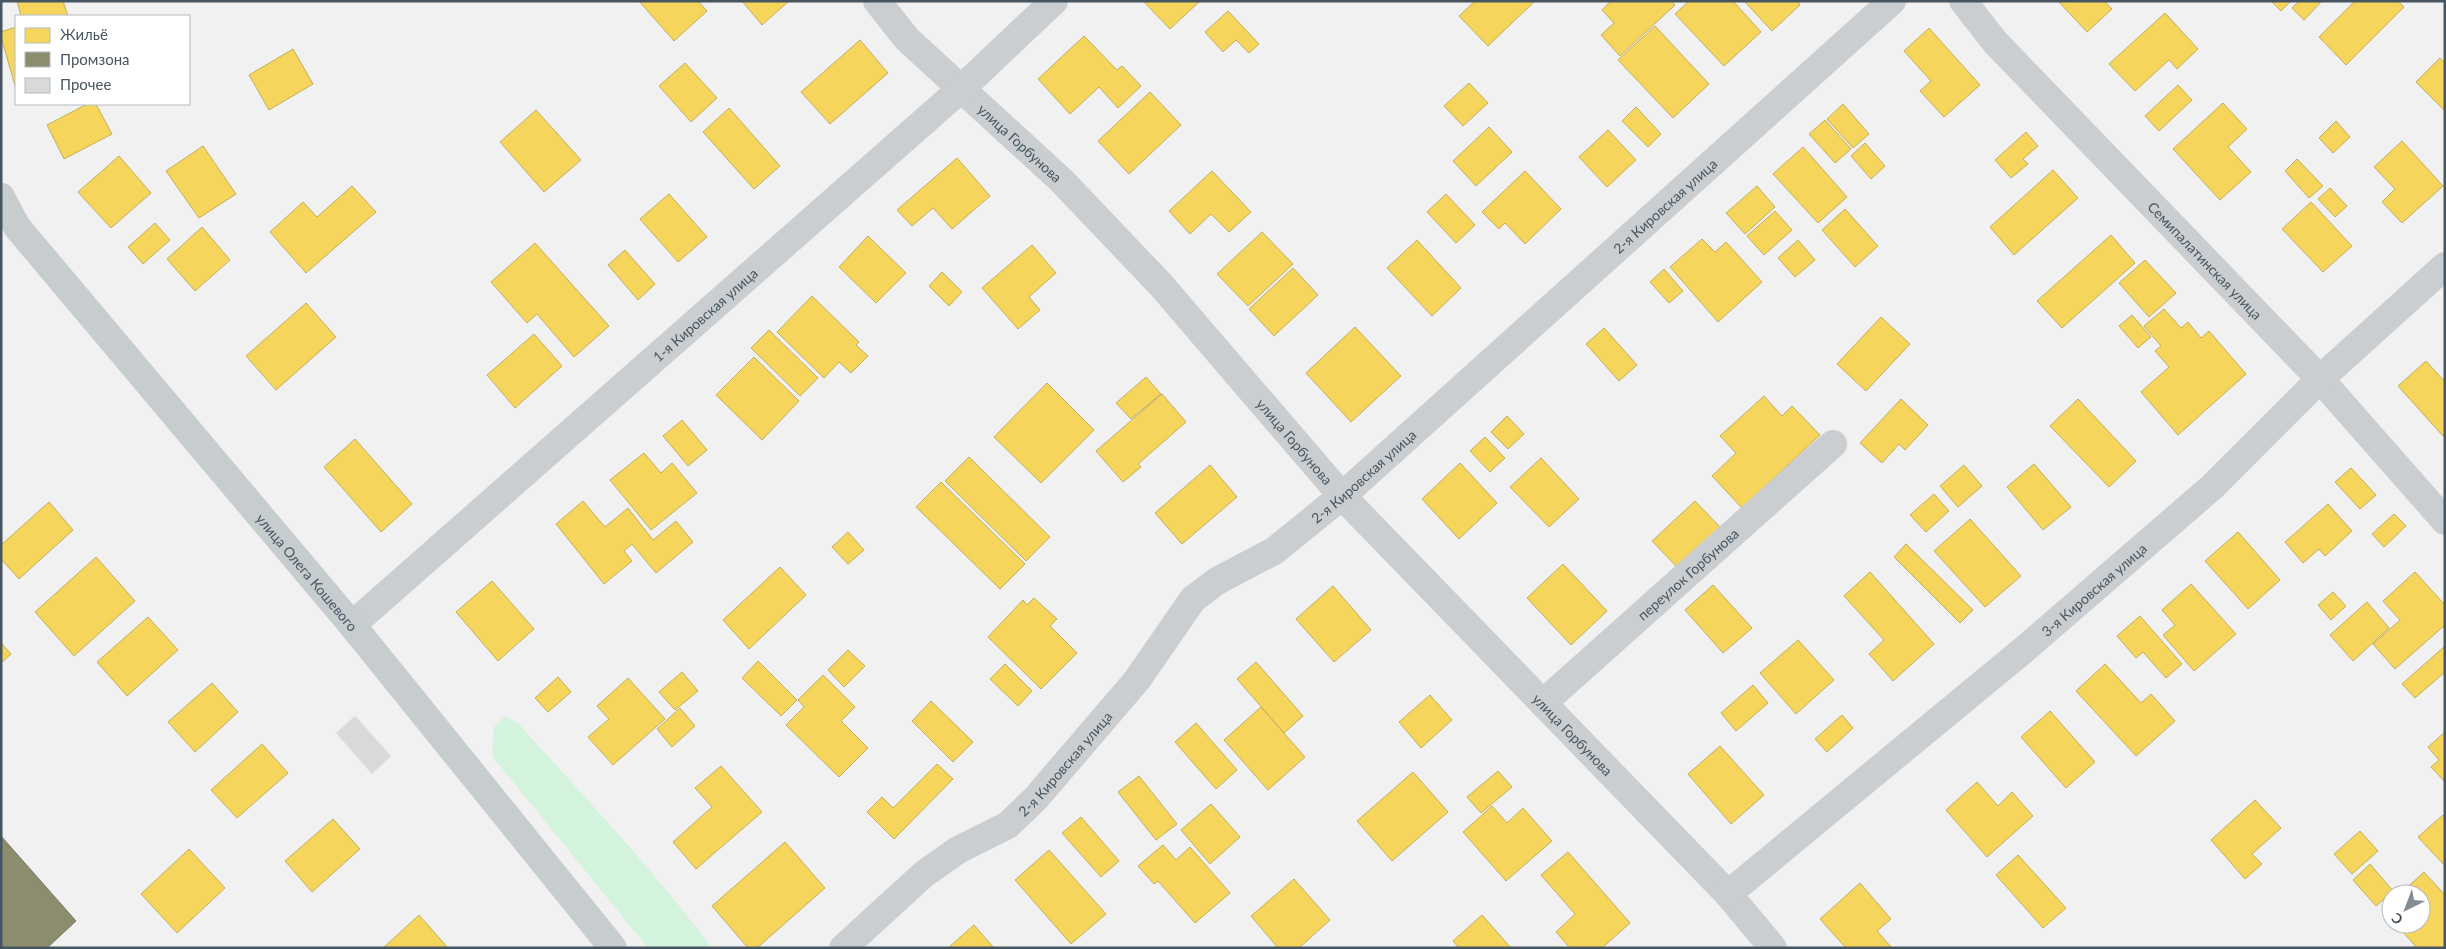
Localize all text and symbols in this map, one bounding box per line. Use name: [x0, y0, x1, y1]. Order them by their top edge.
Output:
legend: [15, 15, 190, 105]
text: Жильё: [60, 25, 108, 43]
text: Промзона: [60, 50, 130, 68]
text: Прочее: [60, 75, 111, 93]
street label: улица Горбунова: [975, 100, 1066, 185]
street label: 2-я Кировская улица: [1609, 154, 1720, 257]
street label: Семипалатинская улица: [2145, 198, 2266, 323]
street label: 1-я Кировская улица: [649, 264, 761, 365]
street label: улица Горбунова: [1253, 395, 1337, 488]
street label: 2-я Кировская улица: [1307, 425, 1419, 526]
street label: улица Олега Кошевого: [253, 510, 362, 634]
street label: переулок Горбунова: [1634, 524, 1742, 623]
street label: 3-я Кировская улица: [2038, 539, 2150, 639]
street label: улица Горбунова: [1529, 690, 1617, 779]
street label: 2-я Кировская улица: [1014, 708, 1115, 819]
north arrow: [2381, 884, 2431, 934]
text: С: [2387, 909, 2406, 928]

